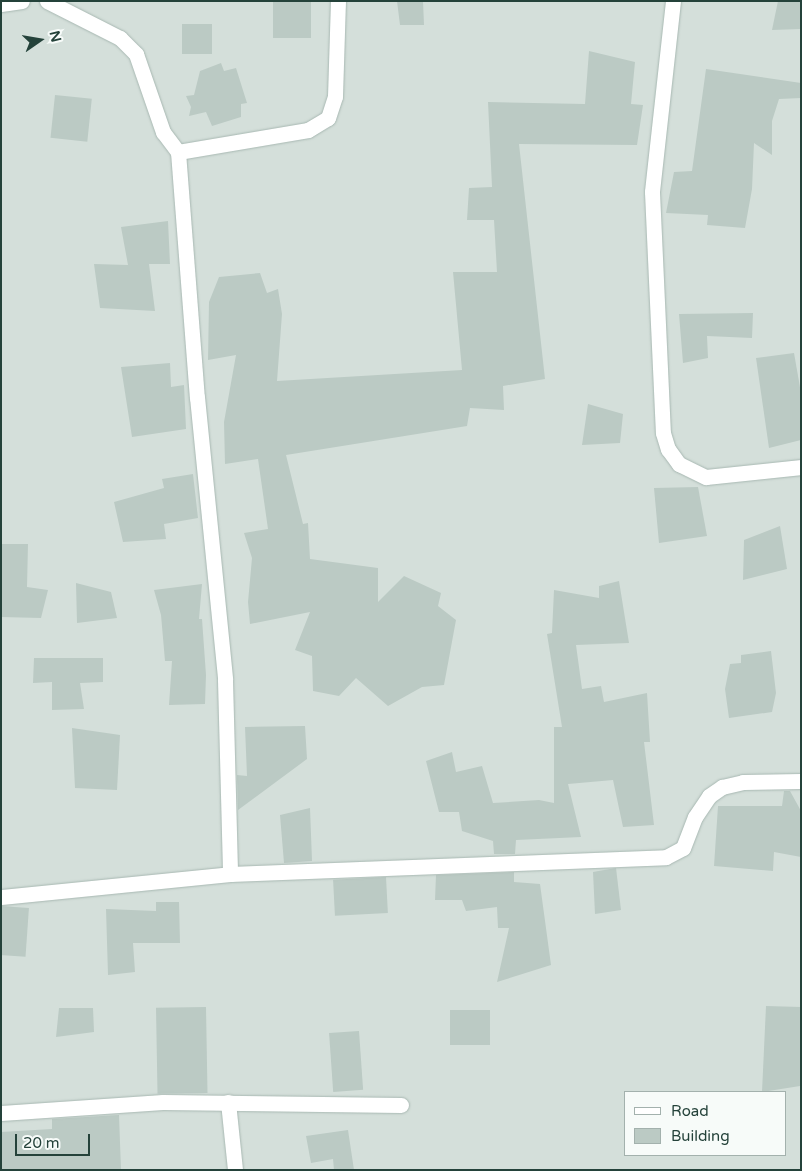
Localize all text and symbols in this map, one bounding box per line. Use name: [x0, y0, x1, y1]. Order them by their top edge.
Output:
north arrow: [15, 15, 65, 65]
text: N: [46, 29, 65, 44]
legend: [624, 1091, 787, 1156]
text: Road: [671, 1102, 709, 1120]
scale bar: [18, 1124, 92, 1156]
text: Building: [671, 1127, 730, 1145]
text: 20 m: [23, 1134, 60, 1152]

